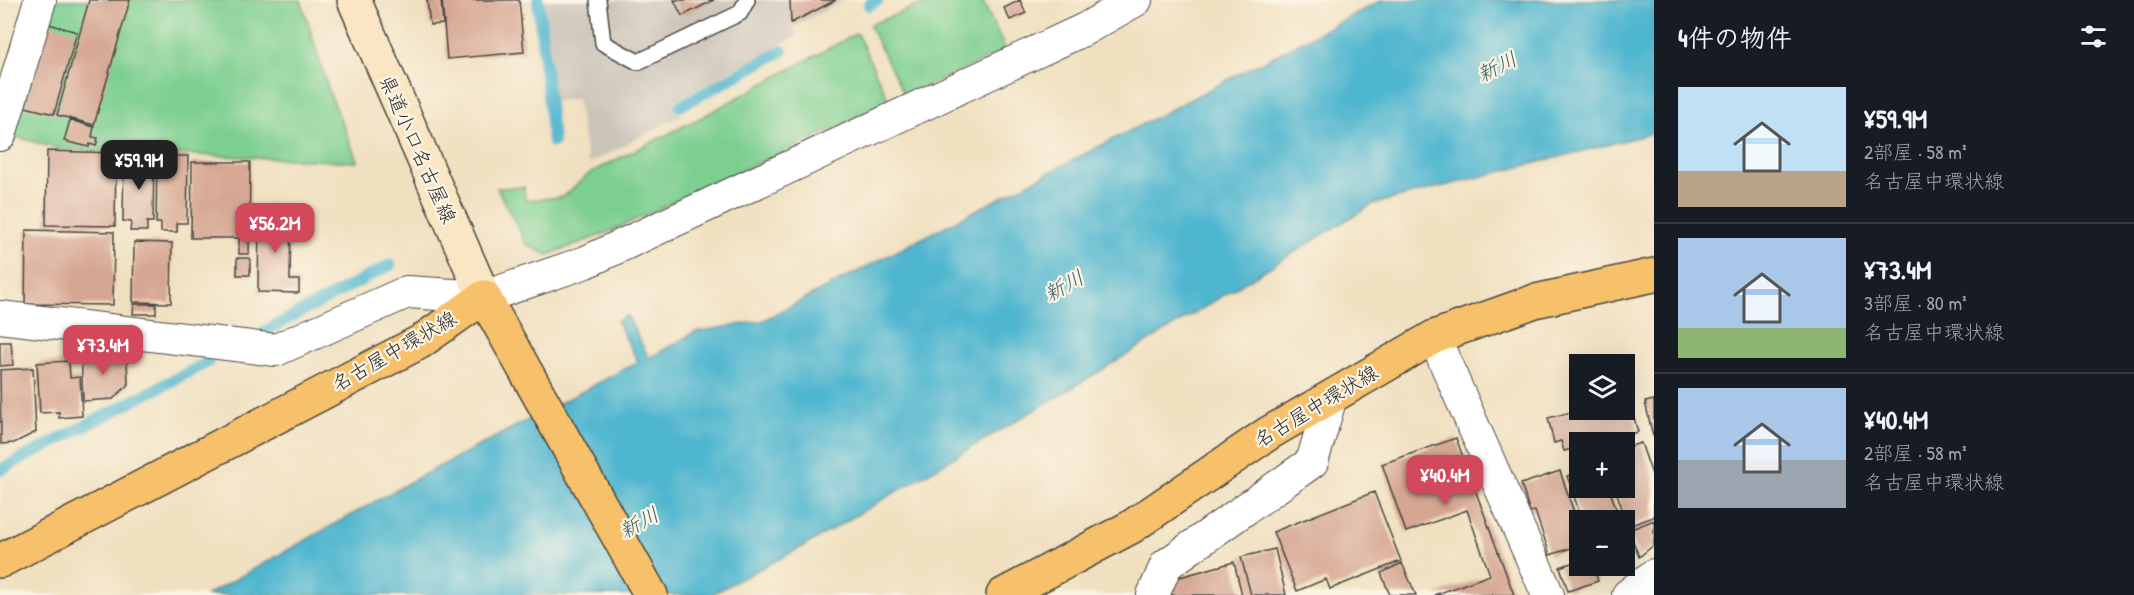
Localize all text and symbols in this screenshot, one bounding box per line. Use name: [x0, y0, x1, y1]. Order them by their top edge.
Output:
text: 4件の物件: [1678, 20, 1792, 55]
icon: filters: [2077, 20, 2110, 53]
water label: 新川: [1471, 44, 1522, 89]
street label: 県道小口名古屋線: [374, 70, 463, 227]
text: ¥59.9M: [1864, 101, 1927, 136]
icon: home: [1726, 111, 1798, 183]
text: 2部屋 · 58 m²: [1864, 138, 1966, 165]
pin: ¥59.9M: [90, 140, 188, 191]
text: ¥59.9M: [115, 146, 163, 173]
text: 名古屋中環状線: [1864, 167, 2004, 194]
pin: ¥56.2M: [226, 203, 324, 254]
text: ¥56.2M: [249, 209, 301, 236]
text: ¥73.4M: [1864, 252, 1931, 287]
icon: home: [1726, 262, 1798, 334]
water label: 新川: [1038, 263, 1089, 308]
text: 3部屋 · 80 m²: [1864, 289, 1967, 316]
street label: 名古屋中環状線: [326, 304, 461, 397]
text: 名古屋中環状線: [1864, 318, 2004, 345]
pin: ¥73.4M: [54, 325, 152, 376]
text: ¥73.4M: [77, 331, 129, 358]
map controls: [1569, 354, 1635, 576]
button: layers: [1569, 354, 1635, 420]
street label: 名古屋中環状線: [1249, 358, 1383, 453]
text: ¥40.4M: [1864, 402, 1928, 437]
icon: home: [1726, 412, 1798, 484]
button: +: [1569, 432, 1635, 498]
text: 2部屋 · 58 m²: [1864, 439, 1966, 466]
pin: ¥40.4M: [1396, 455, 1494, 506]
text: ¥40.4M: [1420, 461, 1470, 488]
text: 名古屋中環状線: [1864, 468, 2004, 495]
water label: 新川: [613, 500, 664, 545]
button: −: [1569, 510, 1635, 576]

